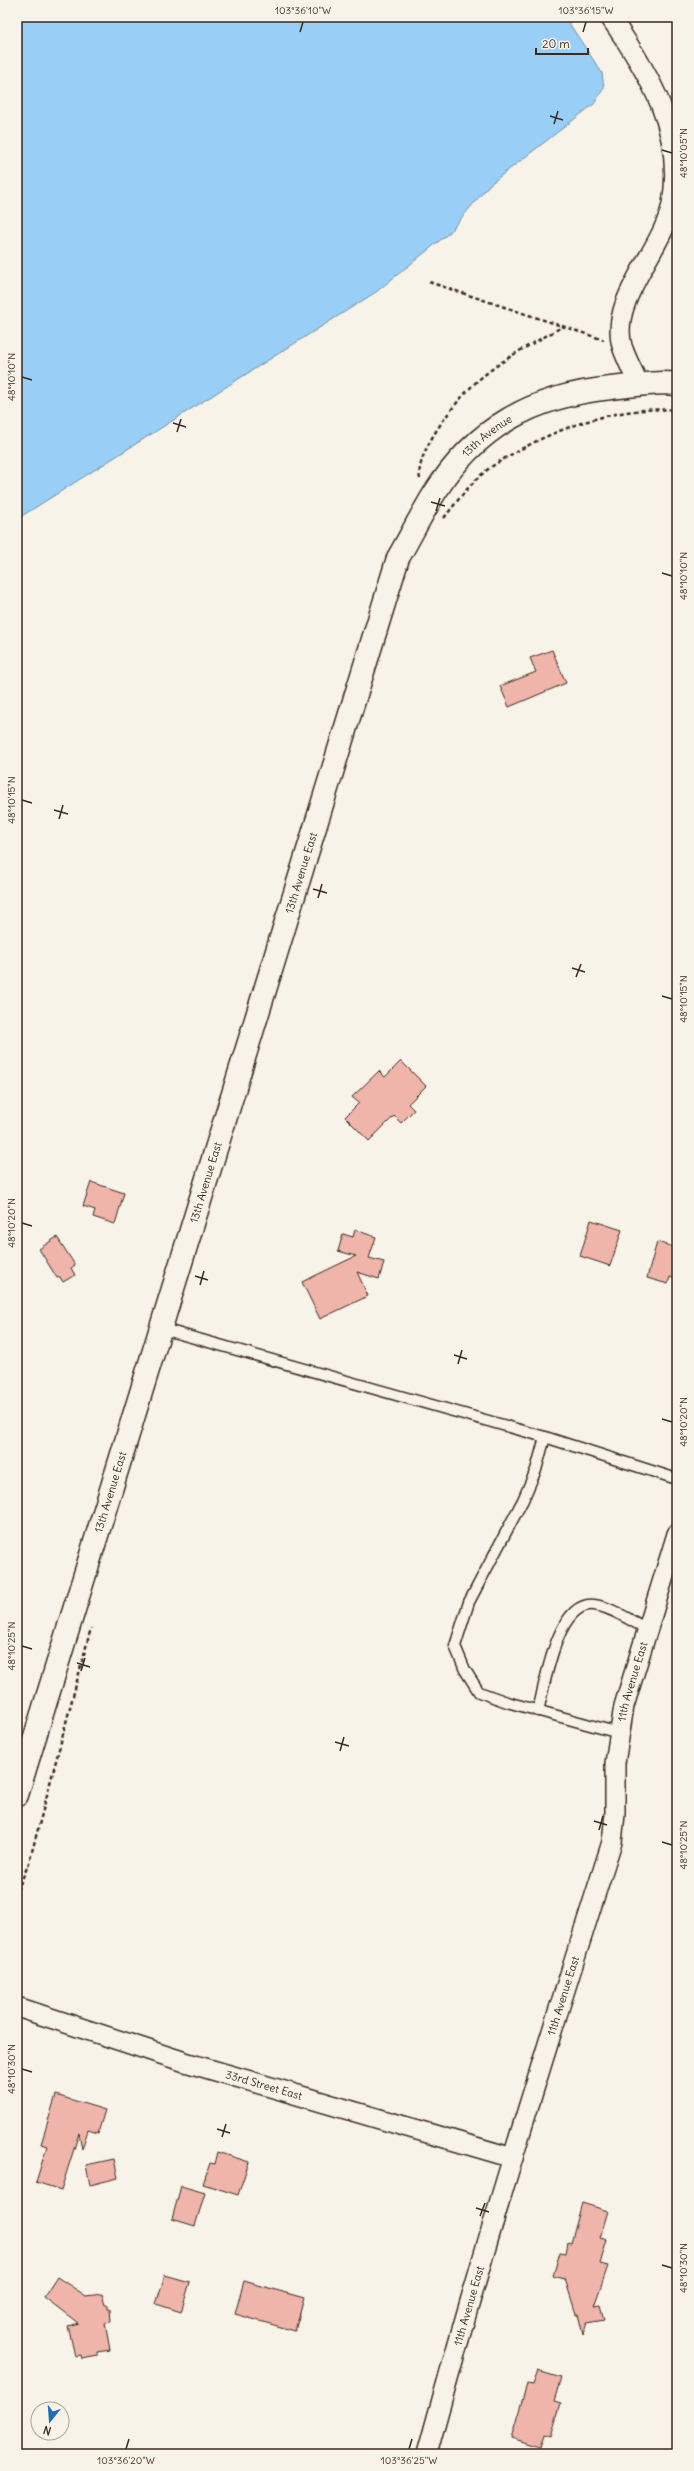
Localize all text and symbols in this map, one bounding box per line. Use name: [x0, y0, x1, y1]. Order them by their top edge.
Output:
text: 103°36'10"W: [275, 4, 331, 17]
text: 103°36'15"W: [558, 4, 614, 17]
scale bar: [536, 30, 588, 56]
text: 20 m: [542, 36, 570, 51]
text: 48°10'05"N: [677, 128, 690, 178]
text: 48°10'10"N: [5, 353, 18, 401]
street label: 13th Avenue: [459, 412, 514, 460]
text: 48°10'10"N: [677, 552, 690, 600]
text: 48°10'15"N: [5, 776, 18, 824]
street label: 13th Avenue East: [282, 830, 320, 915]
text: 48°10'15"N: [677, 975, 690, 1023]
street label: 13th Avenue East: [187, 1140, 225, 1225]
text: 48°10'20"N: [5, 1198, 18, 1248]
text: 48°10'20"N: [677, 1397, 690, 1447]
street label: 13th Avenue East: [91, 1449, 129, 1534]
text: 48°10'25"N: [5, 1622, 18, 1670]
street label: 11th Avenue East: [615, 1640, 650, 1722]
text: 48°10'25"N: [677, 1821, 690, 1869]
street label: 11th Avenue East: [544, 1954, 582, 2037]
text: 48°10'30"N: [5, 2044, 18, 2094]
street label: 33rd Street East: [224, 2067, 304, 2103]
text: 48°10'30"N: [677, 2243, 690, 2293]
street label: 11th Avenue East: [451, 2264, 487, 2347]
north arrow: [30, 2401, 70, 2441]
text: N: [41, 2423, 53, 2438]
text: 103°36'20"W: [97, 2454, 155, 2467]
text: 103°36'25"W: [381, 2454, 437, 2467]

